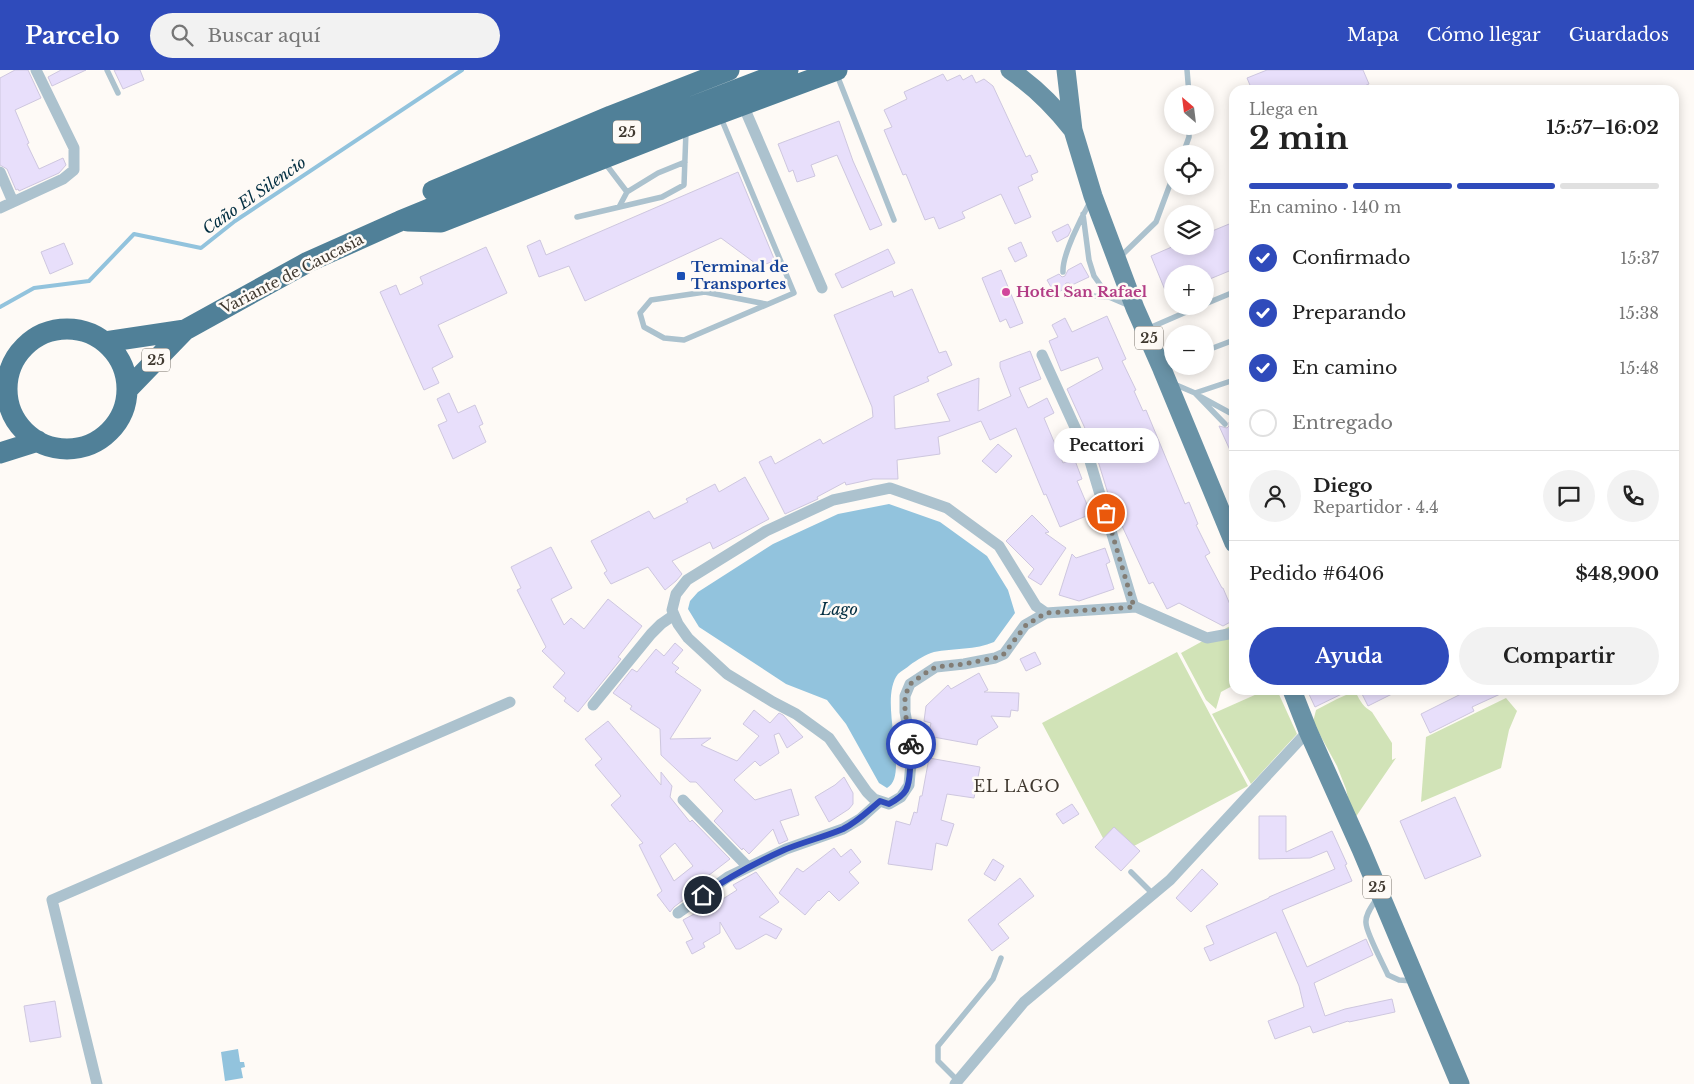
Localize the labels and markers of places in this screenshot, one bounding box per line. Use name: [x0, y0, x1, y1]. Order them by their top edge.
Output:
place label: Terminal de Transportes: [691, 257, 789, 293]
marker: Terminal de Transportes: [675, 270, 687, 282]
place label: Hotel San Rafael: [1016, 282, 1148, 301]
marker: Hotel San Rafael: [1000, 286, 1012, 298]
callout: Pecattori: [1054, 428, 1158, 463]
pin: [1085, 492, 1127, 534]
pin: [682, 874, 724, 916]

